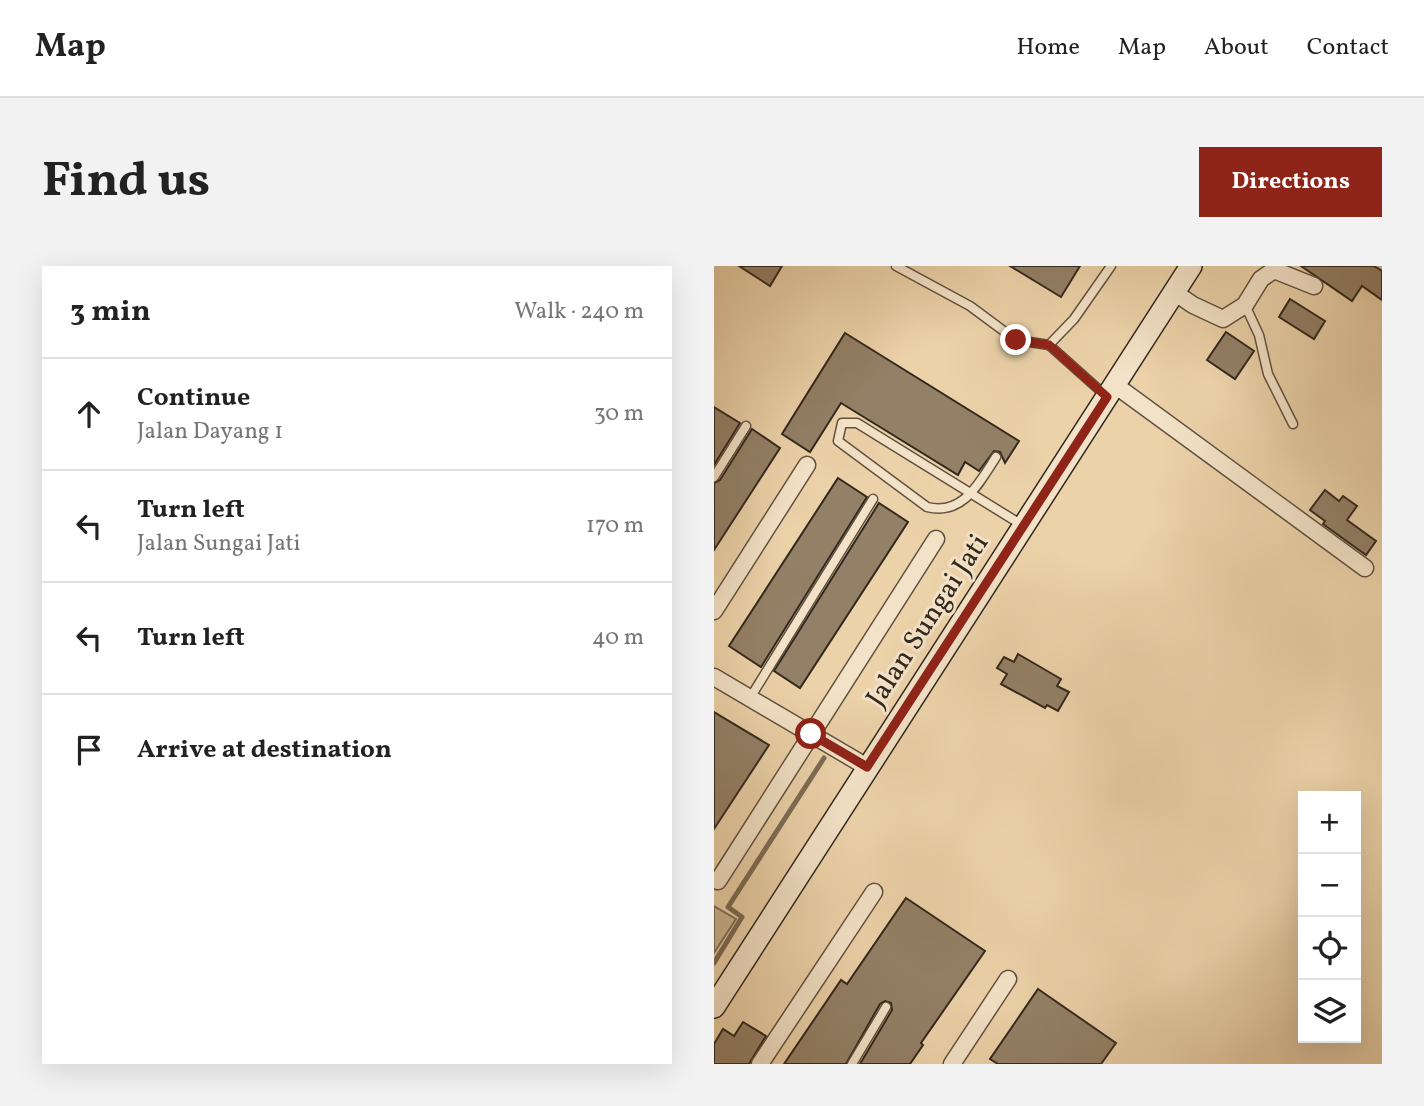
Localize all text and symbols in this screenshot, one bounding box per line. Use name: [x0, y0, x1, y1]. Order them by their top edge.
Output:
text: Map: [35, 25, 106, 71]
text: Home: [1016, 31, 1080, 65]
text: Map: [1118, 31, 1166, 65]
text: About: [1204, 31, 1269, 65]
text: Contact: [1307, 31, 1389, 65]
button: Directions: [1199, 147, 1382, 217]
text: Find us: [42, 148, 210, 217]
text: 3 min: [70, 291, 151, 333]
text: Walk · 240 m: [514, 296, 644, 328]
route end: [1000, 324, 1031, 355]
text: Continue: [137, 380, 250, 416]
icon: ahead: [70, 395, 108, 433]
text: 30 m: [594, 398, 644, 430]
text: Jalan Dayang 1: [137, 416, 283, 448]
text: Turn left: [137, 492, 245, 528]
icon: left: [70, 507, 108, 545]
text: 170 m: [586, 510, 644, 542]
street label: Jalan Sungai Jati: [857, 527, 999, 715]
text: Jalan Sungai Jati: [137, 528, 300, 560]
icon: left: [70, 619, 108, 657]
text: Turn left: [137, 620, 245, 656]
text: 40 m: [592, 622, 644, 654]
route start: [795, 718, 826, 749]
icon: arrive: [70, 731, 108, 769]
text: Arrive at destination: [137, 732, 392, 768]
map controls: [1298, 791, 1361, 1043]
button: +: [1298, 791, 1361, 854]
button: −: [1298, 854, 1361, 917]
button: locate: [1298, 917, 1361, 980]
button: layers: [1298, 980, 1361, 1043]

